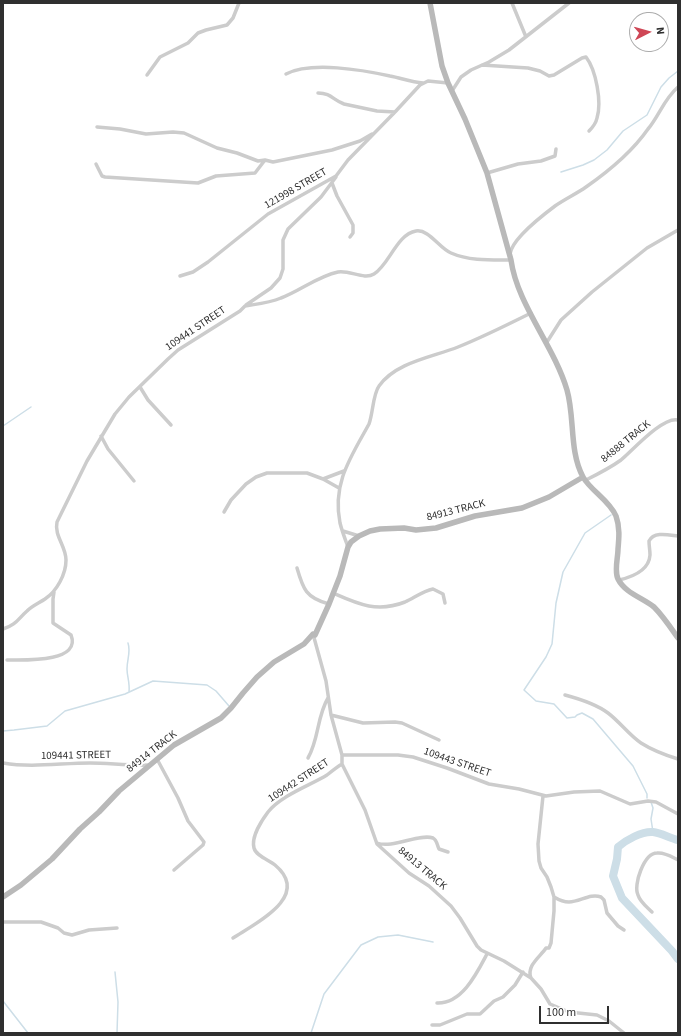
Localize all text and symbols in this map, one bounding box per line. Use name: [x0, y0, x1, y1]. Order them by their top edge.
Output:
north arrow: [629, 12, 669, 52]
text: N: [653, 26, 668, 35]
street label: 121998 STREET: [262, 166, 330, 212]
street label: 109441 STREET: [163, 304, 229, 354]
street label: 84888 TRACK: [598, 418, 654, 466]
street label: 84913 TRACK: [425, 497, 487, 525]
street label: 84914 TRACK: [124, 728, 180, 776]
street label: 109443 STREET: [422, 745, 492, 781]
street label: 109441 STREET: [41, 749, 111, 763]
street label: 109442 STREET: [266, 756, 332, 806]
street label: 84913 TRACK: [395, 845, 449, 893]
scale bar: [541, 998, 611, 1024]
text: 100 m: [546, 1004, 576, 1021]

